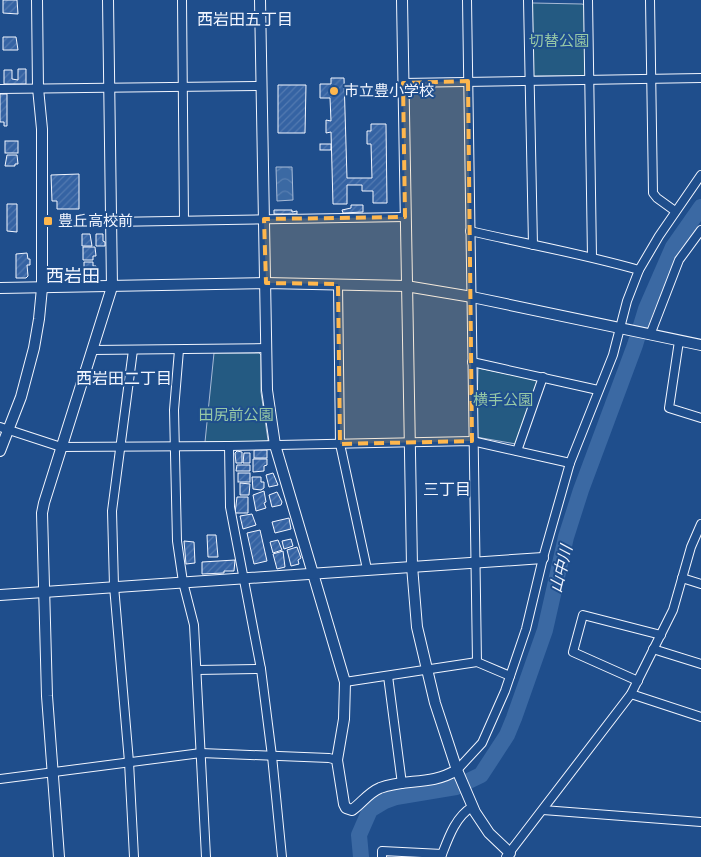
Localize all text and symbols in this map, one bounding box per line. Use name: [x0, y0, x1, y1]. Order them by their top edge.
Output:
district label: 西岩田五丁目: [197, 10, 293, 29]
park label: 切替公園: [529, 32, 589, 50]
place label: 市立豊小学校: [344, 82, 434, 100]
marker: 市立豊小学校: [328, 85, 340, 97]
place label: 豊丘高校前: [58, 212, 133, 230]
marker: 豊丘高校前: [42, 215, 54, 227]
district label: 西岩田: [46, 265, 100, 286]
district label: 西岩田二丁目: [76, 369, 172, 388]
park label: 横手公園: [473, 391, 533, 409]
park label: 田尻前公園: [198, 406, 274, 424]
district label: 三丁目: [423, 480, 471, 499]
water label: 山中川: [546, 541, 577, 595]

